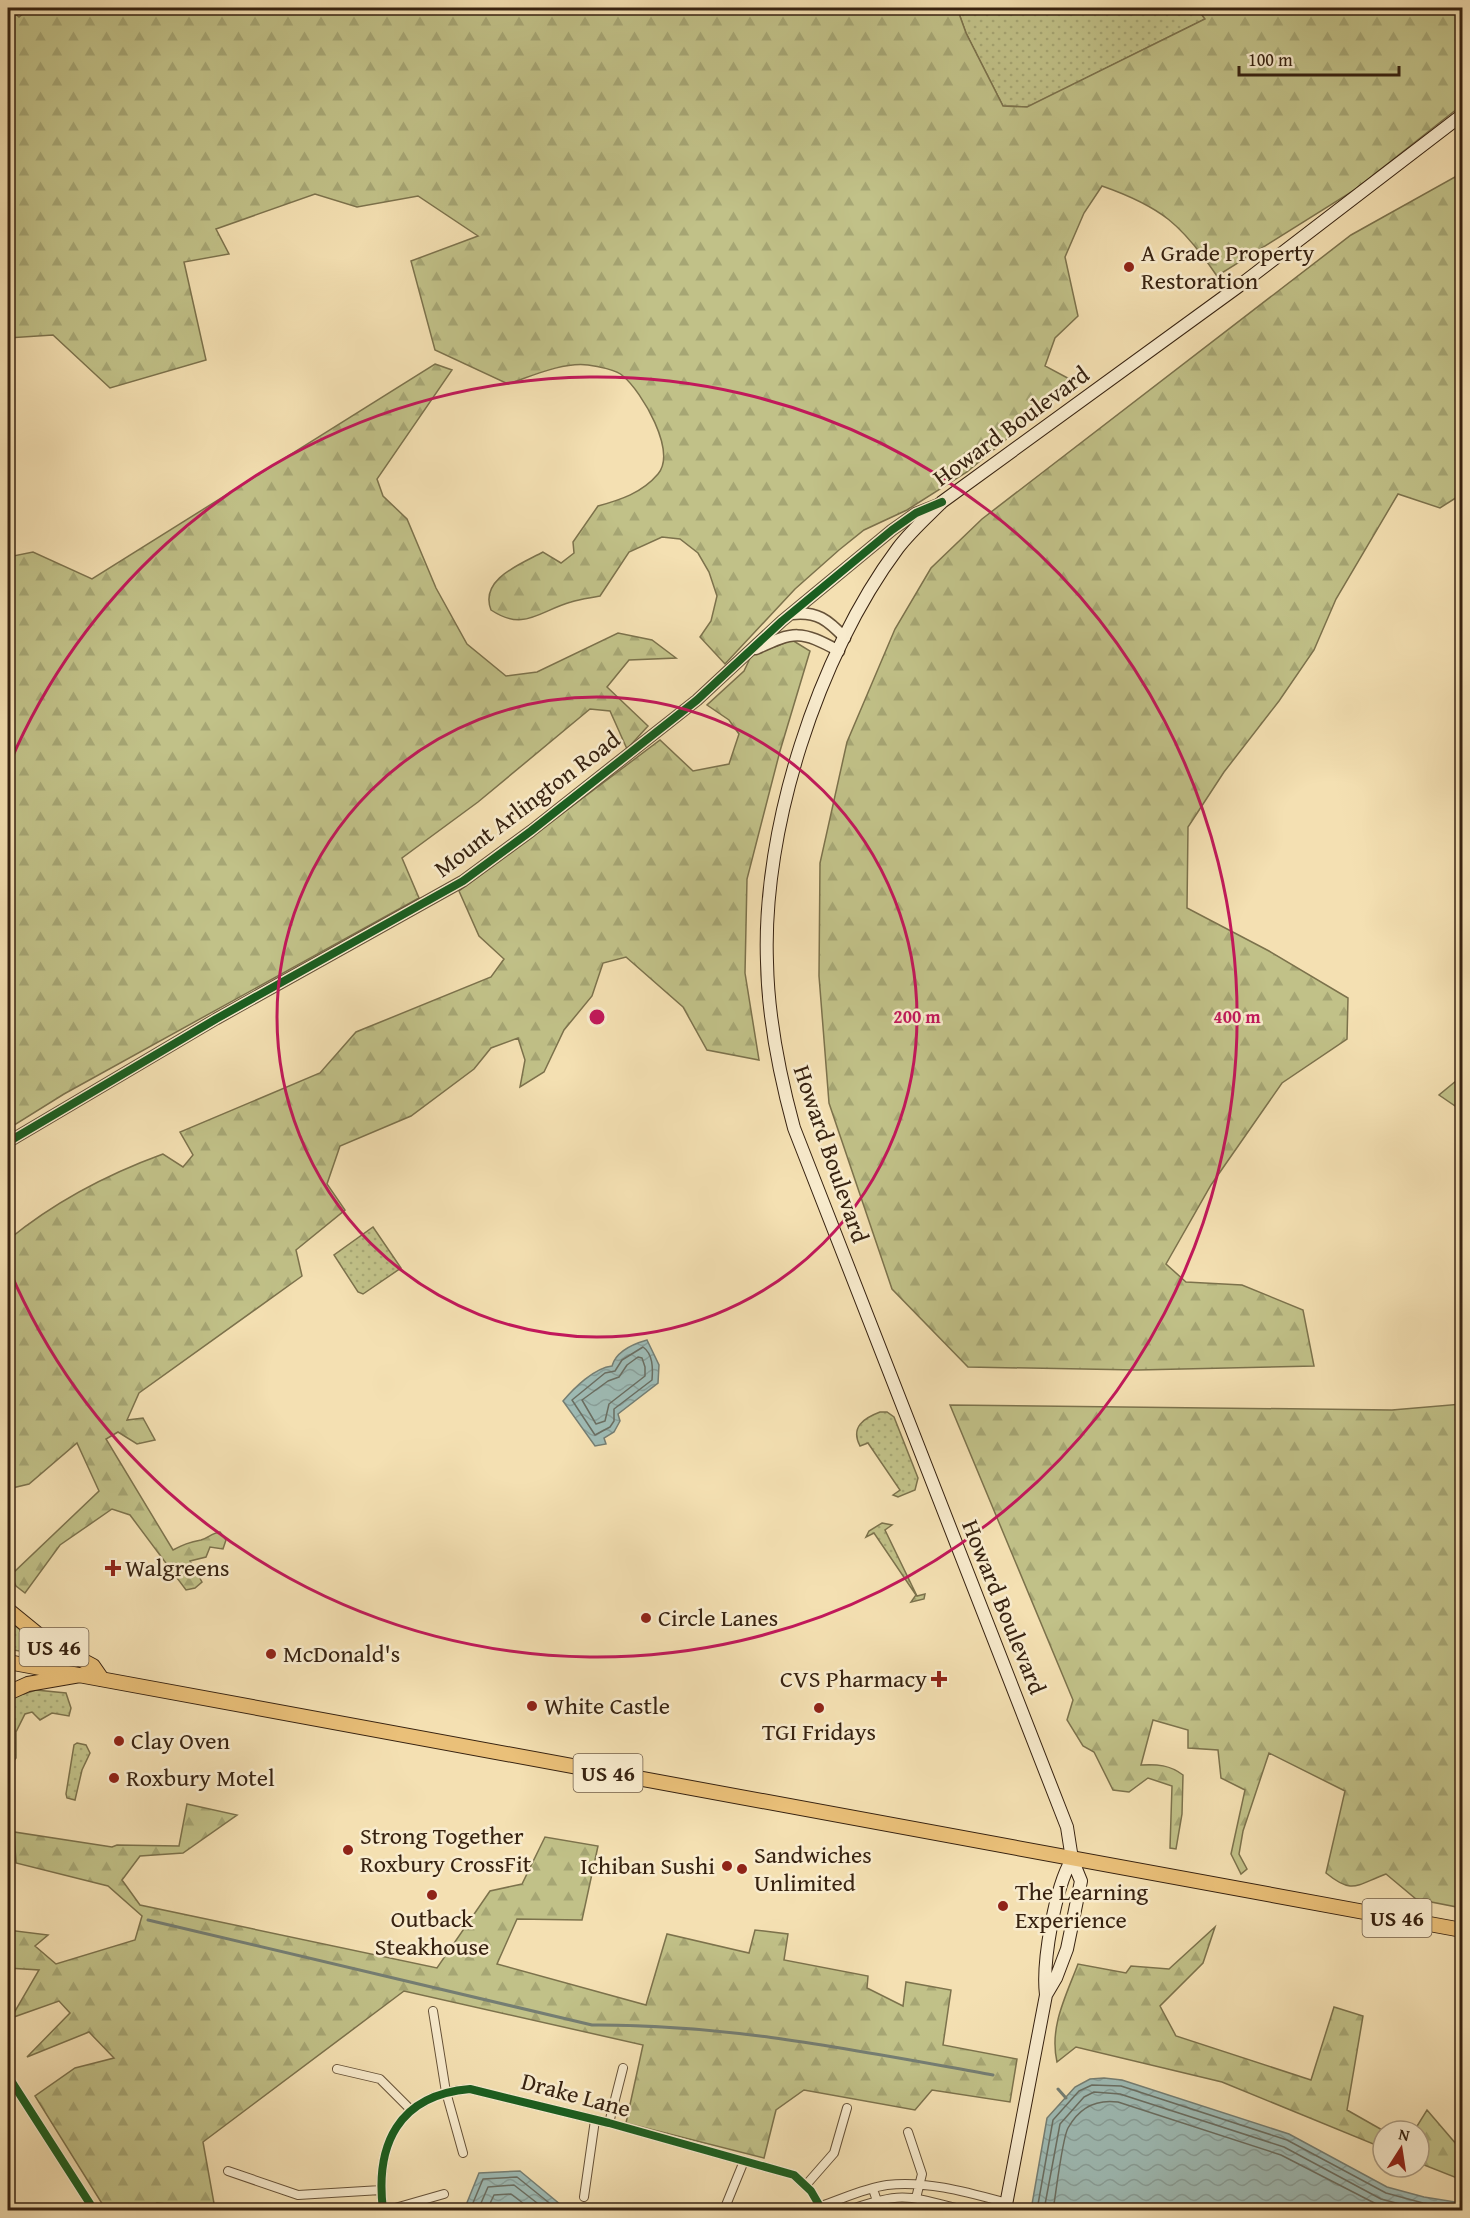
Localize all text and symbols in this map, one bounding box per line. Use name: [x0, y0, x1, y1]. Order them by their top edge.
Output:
scale bar: [1239, 39, 1400, 77]
text: 100 m: [1248, 46, 1293, 73]
place label: A Grade Property Restoration: [1141, 235, 1315, 298]
marker: A Grade Property Restoration: [1122, 260, 1136, 274]
street label: Howard Boulevard: [925, 357, 1096, 494]
street label: Mount Arlington Road: [426, 722, 627, 885]
text: 200 m: [893, 1003, 941, 1030]
text: 400 m: [1213, 1003, 1261, 1030]
centre of rings: [587, 1007, 607, 1027]
street label: Howard Boulevard: [785, 1060, 878, 1248]
street label: Howard Boulevard: [953, 1514, 1056, 1700]
place label: Walgreens: [125, 1550, 230, 1585]
marker: Walgreens: [106, 1561, 120, 1575]
place label: Circle Lanes: [658, 1600, 778, 1635]
marker: Circle Lanes: [639, 1611, 653, 1625]
road number: US 46: [20, 1628, 88, 1666]
place label: McDonald's: [283, 1636, 400, 1671]
marker: McDonald's: [264, 1647, 278, 1661]
place label: CVS Pharmacy: [780, 1661, 927, 1696]
marker: CVS Pharmacy: [932, 1672, 946, 1686]
place label: White Castle: [544, 1688, 670, 1723]
marker: White Castle: [525, 1699, 539, 1713]
marker: TGI Fridays: [812, 1701, 826, 1715]
place label: TGI Fridays: [762, 1714, 876, 1749]
place label: Clay Oven: [131, 1723, 231, 1758]
marker: Clay Oven: [112, 1734, 126, 1748]
road number: US 46: [574, 1754, 642, 1792]
place label: Roxbury Motel: [126, 1760, 275, 1795]
marker: Roxbury Motel: [107, 1771, 121, 1785]
place label: Strong Together Roxbury CrossFit: [360, 1818, 532, 1881]
place label: Sandwiches Unlimited: [754, 1837, 872, 1900]
marker: Strong Together Roxbury CrossFit: [341, 1843, 355, 1857]
place label: Ichiban Sushi: [580, 1848, 715, 1883]
marker: Ichiban Sushi: [720, 1859, 734, 1873]
marker: Sandwiches Unlimited: [735, 1862, 749, 1876]
place label: The Learning Experience: [1015, 1874, 1148, 1937]
marker: Outback Steakhouse: [425, 1888, 439, 1902]
marker: The Learning Experience: [996, 1899, 1010, 1913]
road number: US 46: [1362, 1899, 1432, 1937]
place label: Outback Steakhouse: [375, 1901, 489, 1964]
street label: Drake Lane: [518, 2063, 635, 2126]
north arrow: [1371, 2119, 1431, 2179]
text: N: [1396, 2121, 1412, 2147]

